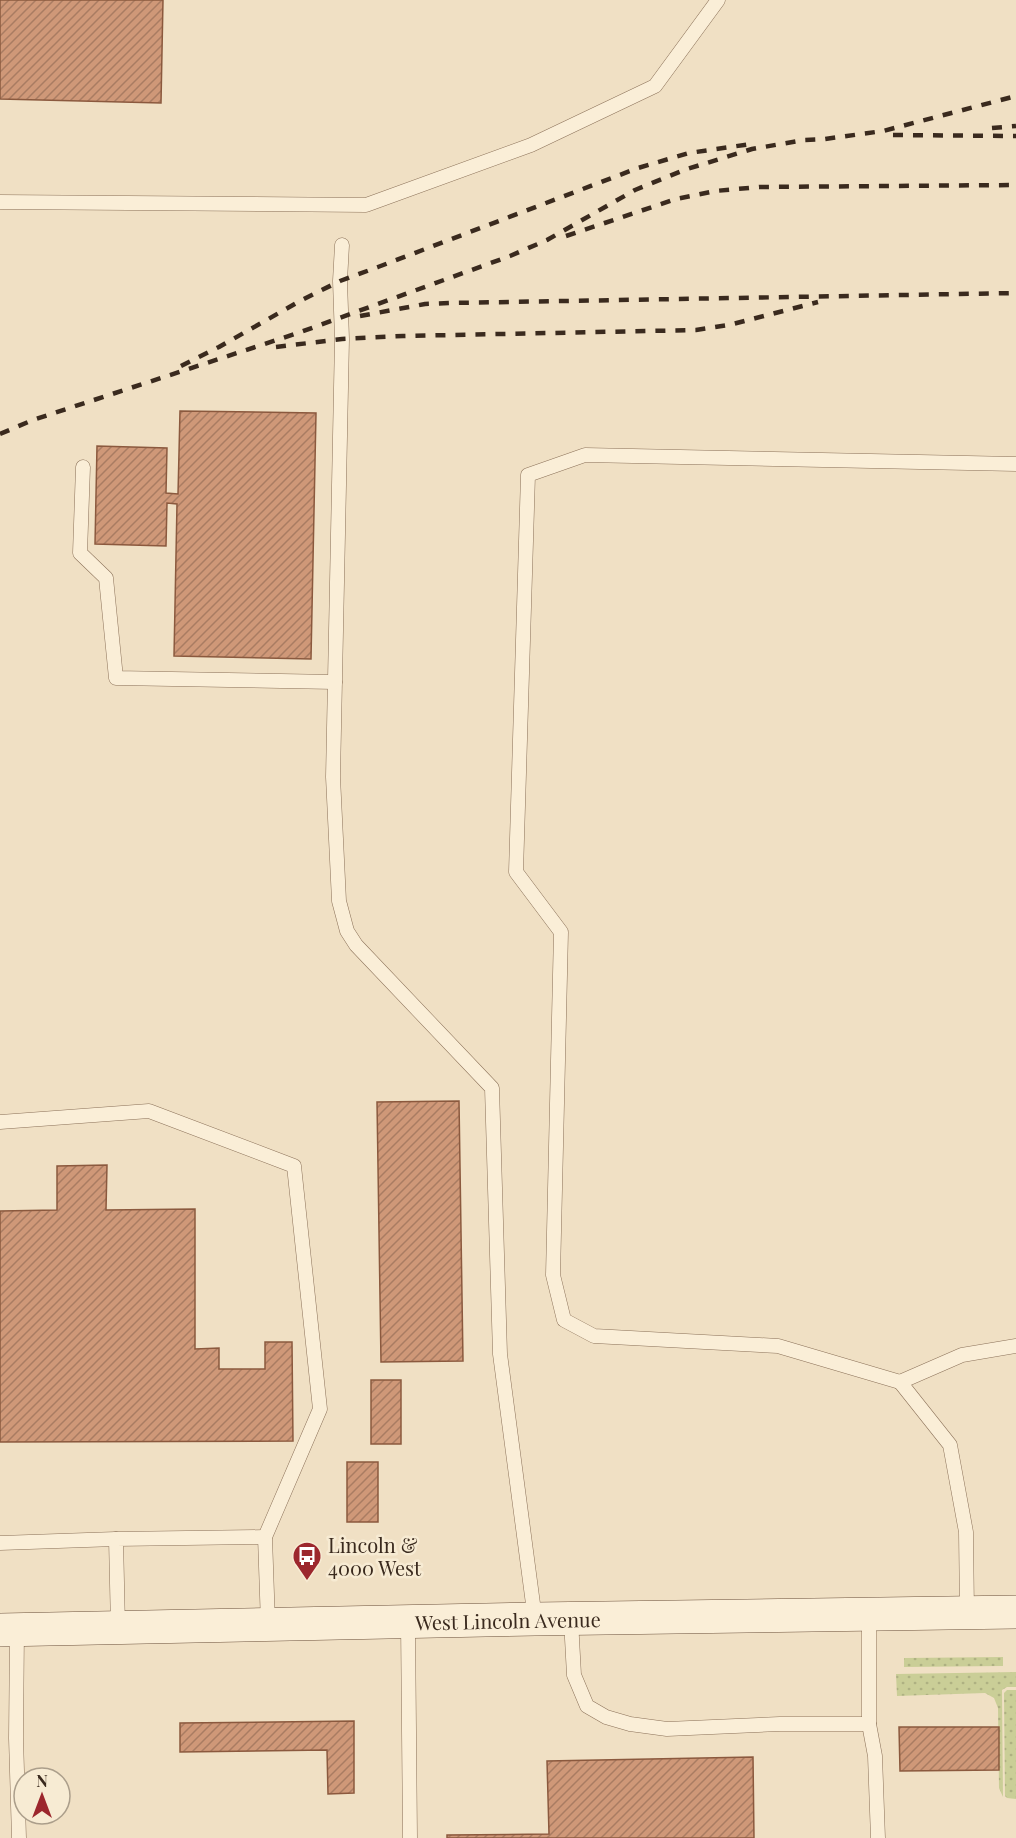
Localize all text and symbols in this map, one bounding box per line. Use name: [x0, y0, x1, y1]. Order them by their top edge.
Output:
place label: Lincoln & 4000 West: [328, 1531, 422, 1581]
bus stop icon: Lincoln & 4000 West: [291, 1540, 323, 1582]
street label: West Lincoln Avenue: [414, 1605, 601, 1635]
north arrow: [12, 1766, 72, 1826]
text: N: [36, 1770, 48, 1791]

